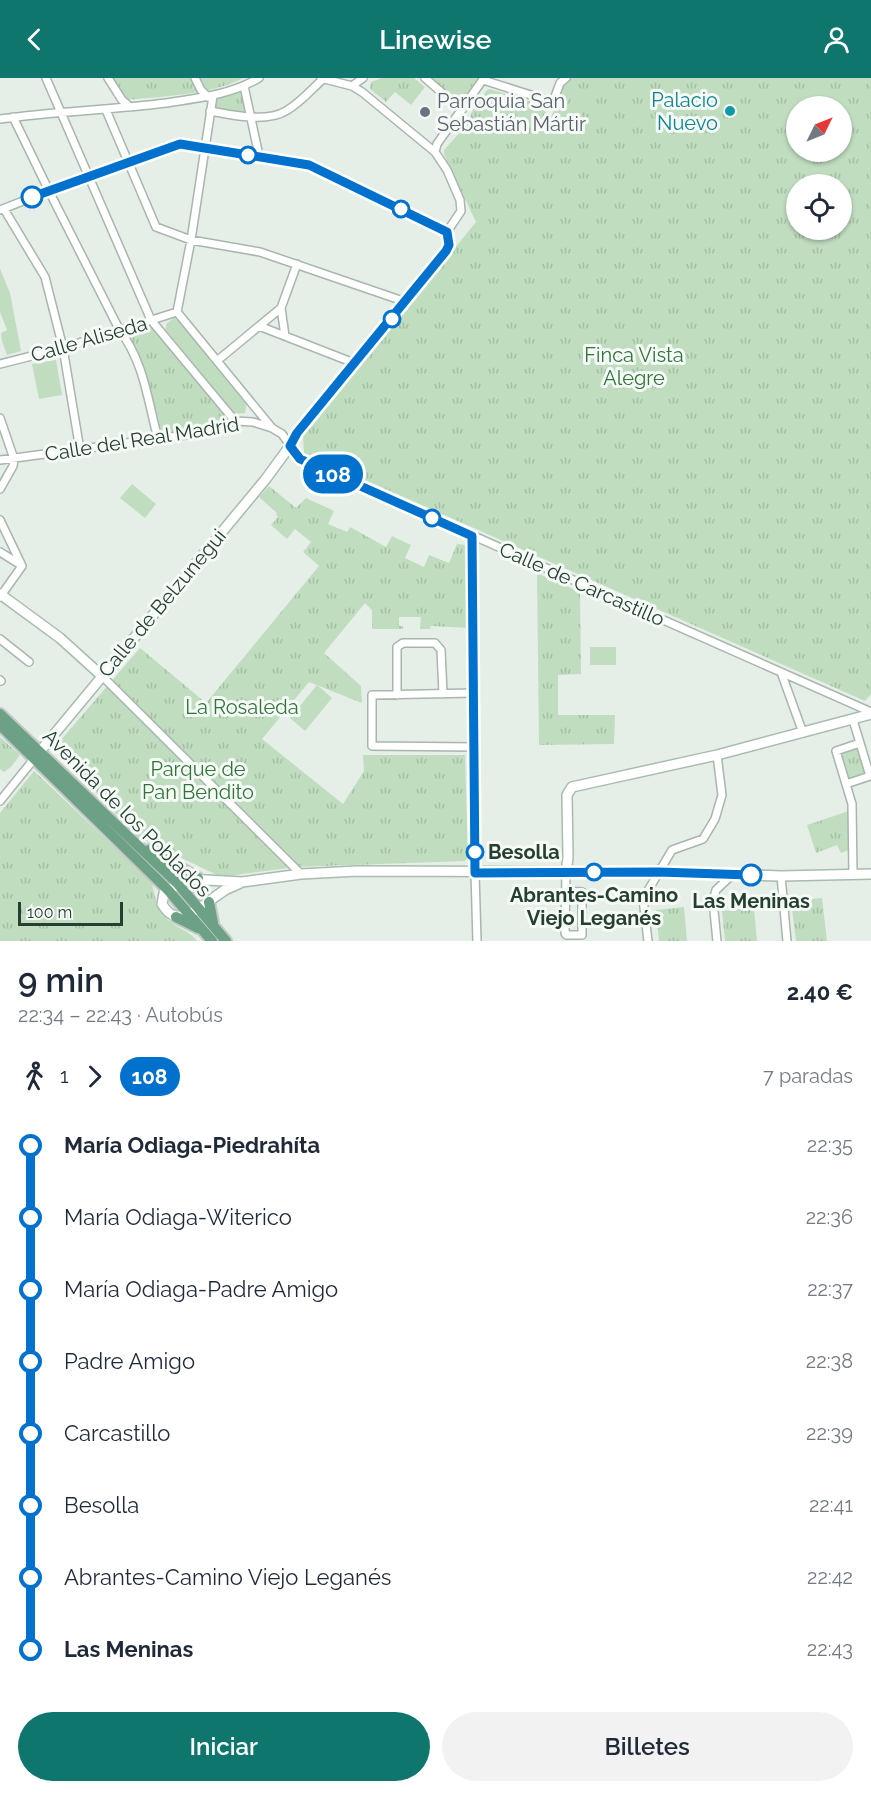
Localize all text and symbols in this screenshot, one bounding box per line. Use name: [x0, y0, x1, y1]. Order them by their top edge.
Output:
icon: back: [18, 23, 51, 56]
icon: person: [820, 23, 853, 56]
text: Linewise: [379, 24, 492, 55]
place label: Palacio Nuevo: [651, 88, 718, 135]
place label: Parroquia San Sebastián Mártir: [437, 89, 586, 136]
north arrow: [786, 96, 852, 162]
map controls: [786, 96, 852, 240]
marker: Palacio Nuevo: [723, 104, 737, 118]
marker: Parroquia San Sebastián Mártir: [418, 105, 432, 119]
unlabelled marker: [239, 146, 257, 164]
button: locate: [786, 174, 852, 240]
unlabelled marker: [21, 186, 43, 208]
unlabelled marker: [392, 200, 410, 218]
unlabelled marker: [383, 310, 401, 328]
street label: Calle Aliseda: [28, 311, 150, 367]
park label: Finca Vista Alegre: [584, 343, 684, 390]
street label: Calle del Real Madrid: [43, 412, 241, 466]
line badge: 108: [298, 454, 368, 494]
text: 108: [315, 462, 351, 487]
unlabelled marker: [423, 509, 441, 527]
street label: Calle de Belzunegui: [93, 524, 231, 682]
street label: Calle de Carcastillo: [496, 537, 668, 631]
park label: La Rosaleda: [185, 695, 299, 719]
street label: Avenida de los Poblados: [38, 724, 216, 902]
park label: Parque de Pan Bendito: [142, 757, 254, 804]
place label: Besolla: [488, 840, 560, 864]
marker: Besolla: [466, 843, 484, 861]
marker: Abrantes-Camino Viejo Leganés: [585, 863, 603, 881]
marker: Las Meninas: [740, 864, 762, 886]
place label: Abrantes-Camino Viejo Leganés: [510, 883, 678, 930]
place label: Las Meninas: [692, 889, 810, 913]
scale bar: [18, 899, 123, 926]
text: 100 m: [27, 903, 72, 922]
text: 9 min: [18, 961, 104, 1000]
text: 2.40 €: [787, 979, 853, 1005]
text: 22:34 – 22:43 · Autobús: [18, 1003, 223, 1027]
icon: walk: [18, 1060, 51, 1093]
icon: forward: [78, 1060, 111, 1093]
text: 1: [60, 1064, 69, 1088]
text: 108: [132, 1064, 168, 1089]
text: 7 paradas: [763, 1064, 853, 1088]
text: María Odiaga-Piedrahíta: [64, 1132, 320, 1158]
text: 22:35: [807, 1133, 853, 1157]
text: María Odiaga-Witerico: [64, 1204, 292, 1230]
text: 22:36: [806, 1205, 853, 1229]
text: María Odiaga-Padre Amigo: [64, 1276, 338, 1302]
text: 22:37: [807, 1277, 853, 1301]
text: Padre Amigo: [64, 1348, 195, 1374]
text: 22:38: [806, 1349, 853, 1373]
text: Carcastillo: [64, 1420, 170, 1446]
text: 22:39: [806, 1421, 853, 1445]
text: Besolla: [64, 1492, 139, 1518]
text: 22:41: [809, 1493, 853, 1517]
text: Abrantes-Camino Viejo Leganés: [64, 1564, 391, 1590]
text: 22:42: [807, 1565, 853, 1589]
text: Las Meninas: [64, 1636, 193, 1662]
text: 22:43: [807, 1637, 853, 1661]
button: Iniciar: [18, 1712, 430, 1781]
button: Billetes: [442, 1712, 853, 1781]

